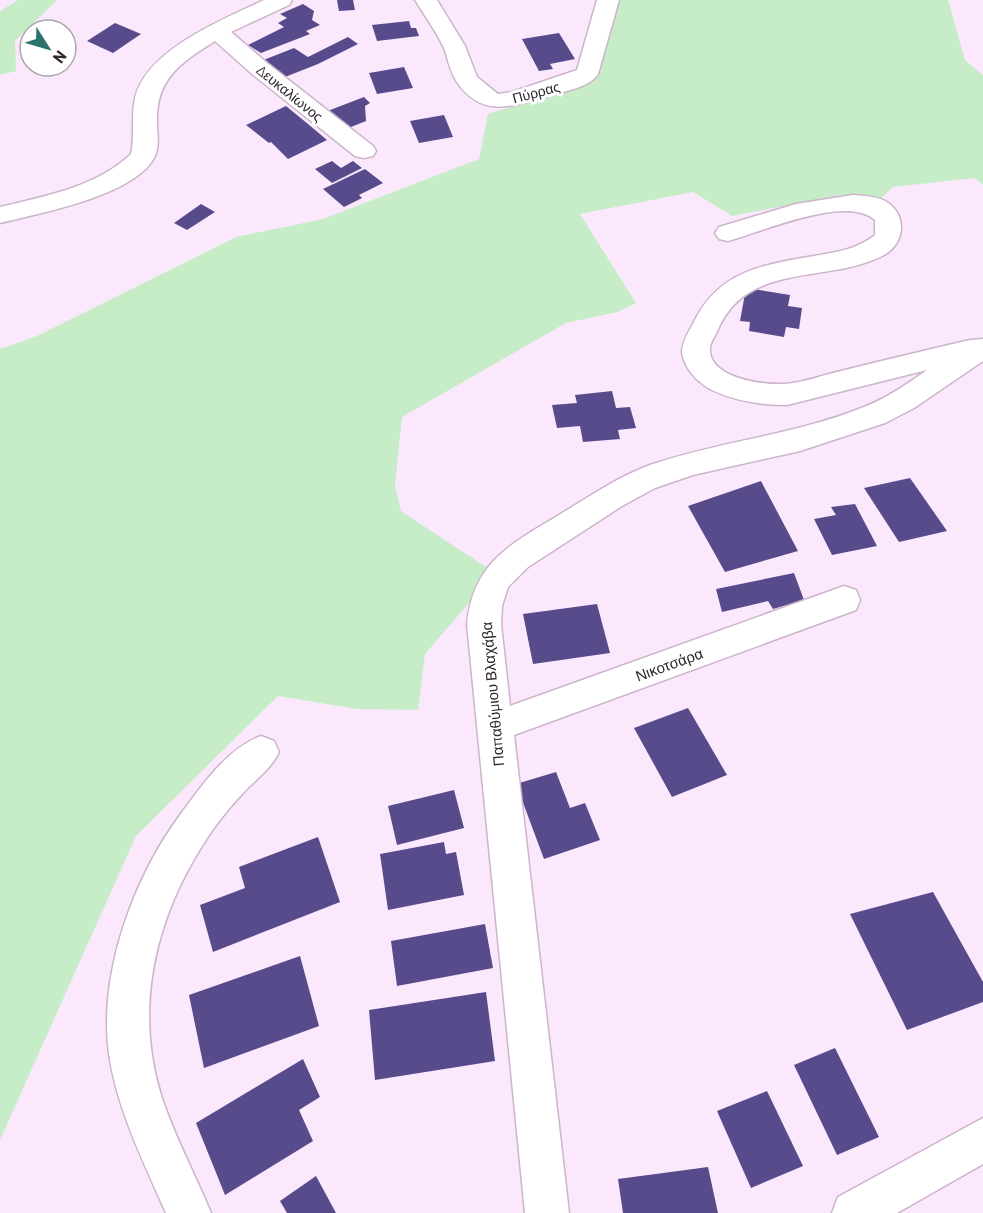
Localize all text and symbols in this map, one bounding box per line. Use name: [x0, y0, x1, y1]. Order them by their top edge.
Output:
north arrow: [18, 18, 78, 78]
text: N: [50, 47, 71, 67]
street label: Δευκαλίωνος: [253, 61, 327, 125]
street label: Πύρρας: [510, 77, 562, 106]
street label: Παπαθύμιου Βλαχάβα: [477, 621, 507, 767]
street label: Νικοτσάρα: [633, 643, 705, 685]

